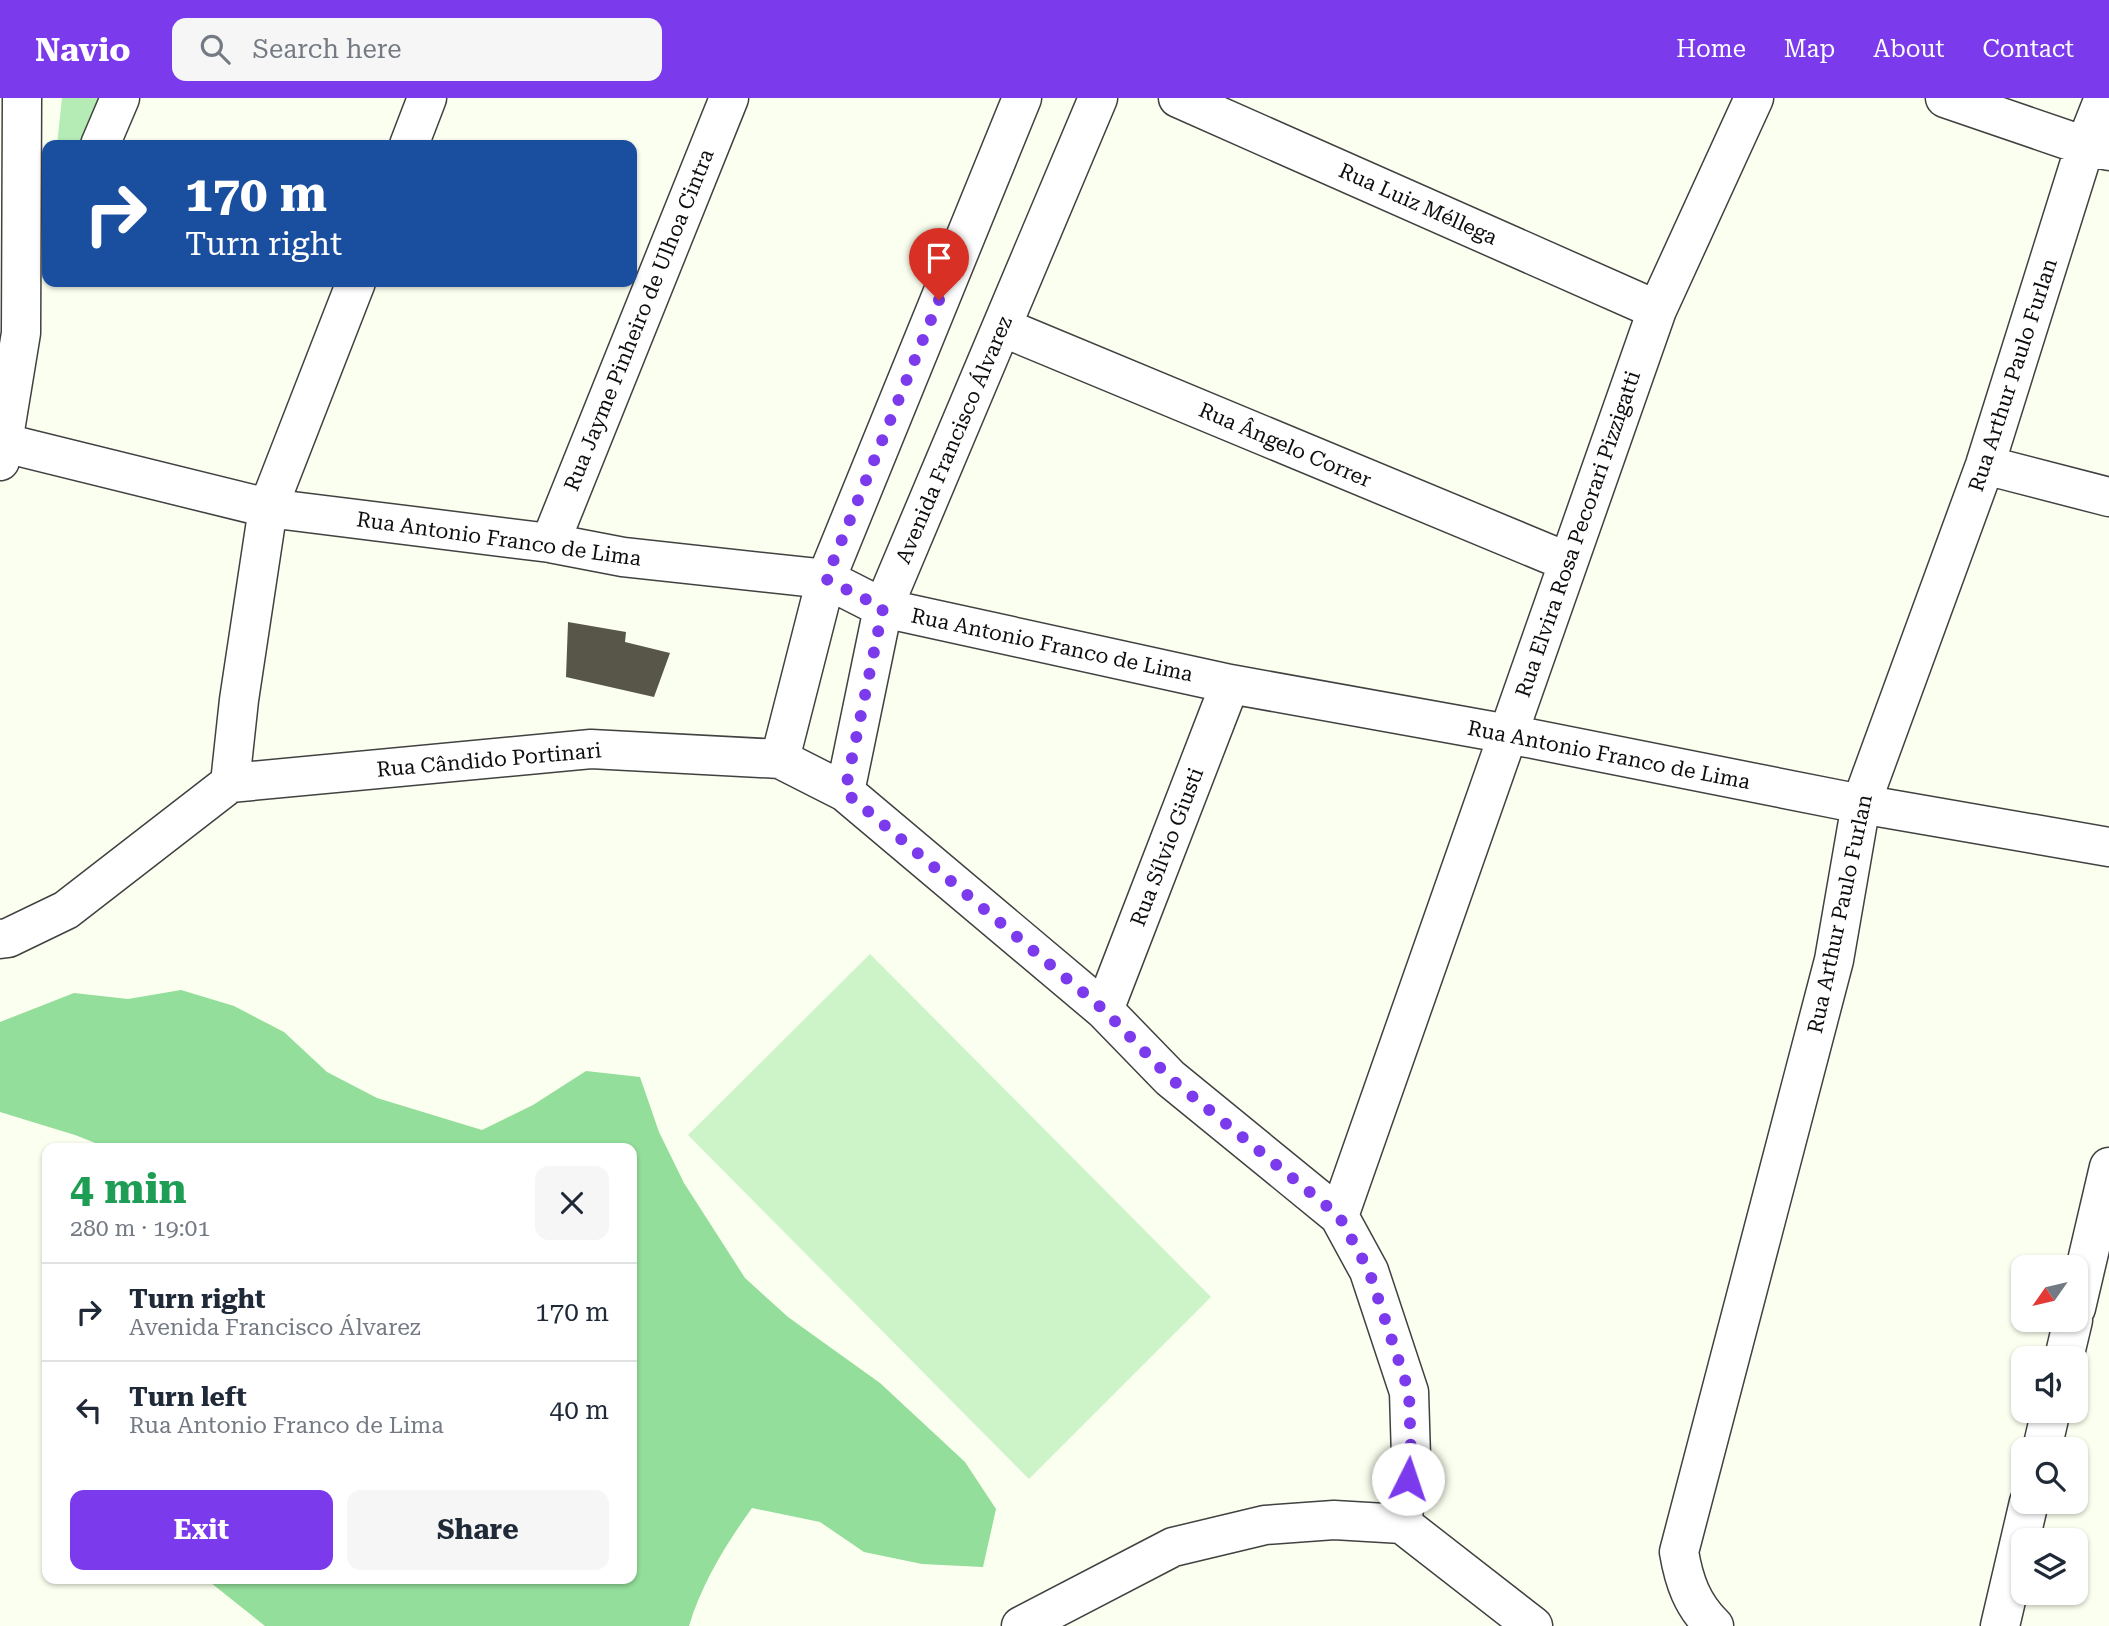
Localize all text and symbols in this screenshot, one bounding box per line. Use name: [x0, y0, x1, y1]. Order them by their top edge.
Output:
search box: [172, 18, 662, 81]
text: Navio: [35, 30, 130, 69]
icon: search: [196, 30, 234, 68]
text: Search here: [252, 34, 401, 64]
text: Home: [1676, 35, 1746, 63]
text: Map: [1784, 35, 1835, 63]
text: About: [1873, 35, 1944, 63]
text: Contact: [1982, 35, 2074, 63]
street label: Rua Jayme Pinheiro de Ulhoa Cintra: [559, 145, 719, 494]
street label: Rua Luiz Méllega: [1335, 158, 1501, 250]
text: 170 m: [185, 166, 327, 223]
icon: right: [70, 168, 161, 259]
text: Turn right: [185, 225, 342, 263]
pin: [909, 228, 969, 300]
icon: arrive: [920, 239, 958, 277]
street label: Rua Arthur Paulo Furlan: [1964, 255, 2062, 495]
street label: Avenida Francisco Álvarez: [890, 312, 1017, 567]
street label: Rua Elvira Rosa Pecorari Pizzigatti: [1511, 367, 1645, 700]
street label: Rua Ângelo Correr: [1195, 398, 1375, 492]
street label: Rua Antonio Franco de Lima: [355, 507, 644, 571]
street label: Rua Antonio Franco de Lima: [909, 603, 1196, 687]
street label: Rua Antonio Franco de Lima: [1466, 716, 1753, 794]
street label: Rua Cândido Portinari: [376, 738, 603, 782]
street label: Rua Sílvio Giusti: [1126, 764, 1208, 930]
street label: Rua Arthur Paulo Furlan: [1803, 792, 1877, 1036]
text: 4 min: [70, 1164, 187, 1213]
button: close: [535, 1166, 609, 1240]
text: 280 m · 19:01: [70, 1215, 210, 1242]
north arrow: [2011, 1255, 2088, 1332]
map controls: [2011, 1255, 2088, 1605]
text: Turn right: [129, 1284, 265, 1314]
icon: right: [70, 1293, 108, 1331]
text: 170 m: [535, 1297, 609, 1327]
text: Avenida Francisco Álvarez: [129, 1314, 420, 1341]
button: sound: [2011, 1346, 2088, 1423]
text: Turn left: [129, 1382, 247, 1412]
icon: left: [70, 1391, 108, 1429]
text: 40 m: [550, 1395, 609, 1425]
text: Rua Antonio Franco de Lima: [129, 1412, 444, 1439]
button: search: [2011, 1437, 2088, 1514]
position arrow: [1371, 1442, 1445, 1516]
button: Exit: [70, 1490, 333, 1570]
button: Share: [347, 1490, 609, 1570]
button: layers: [2011, 1528, 2088, 1605]

